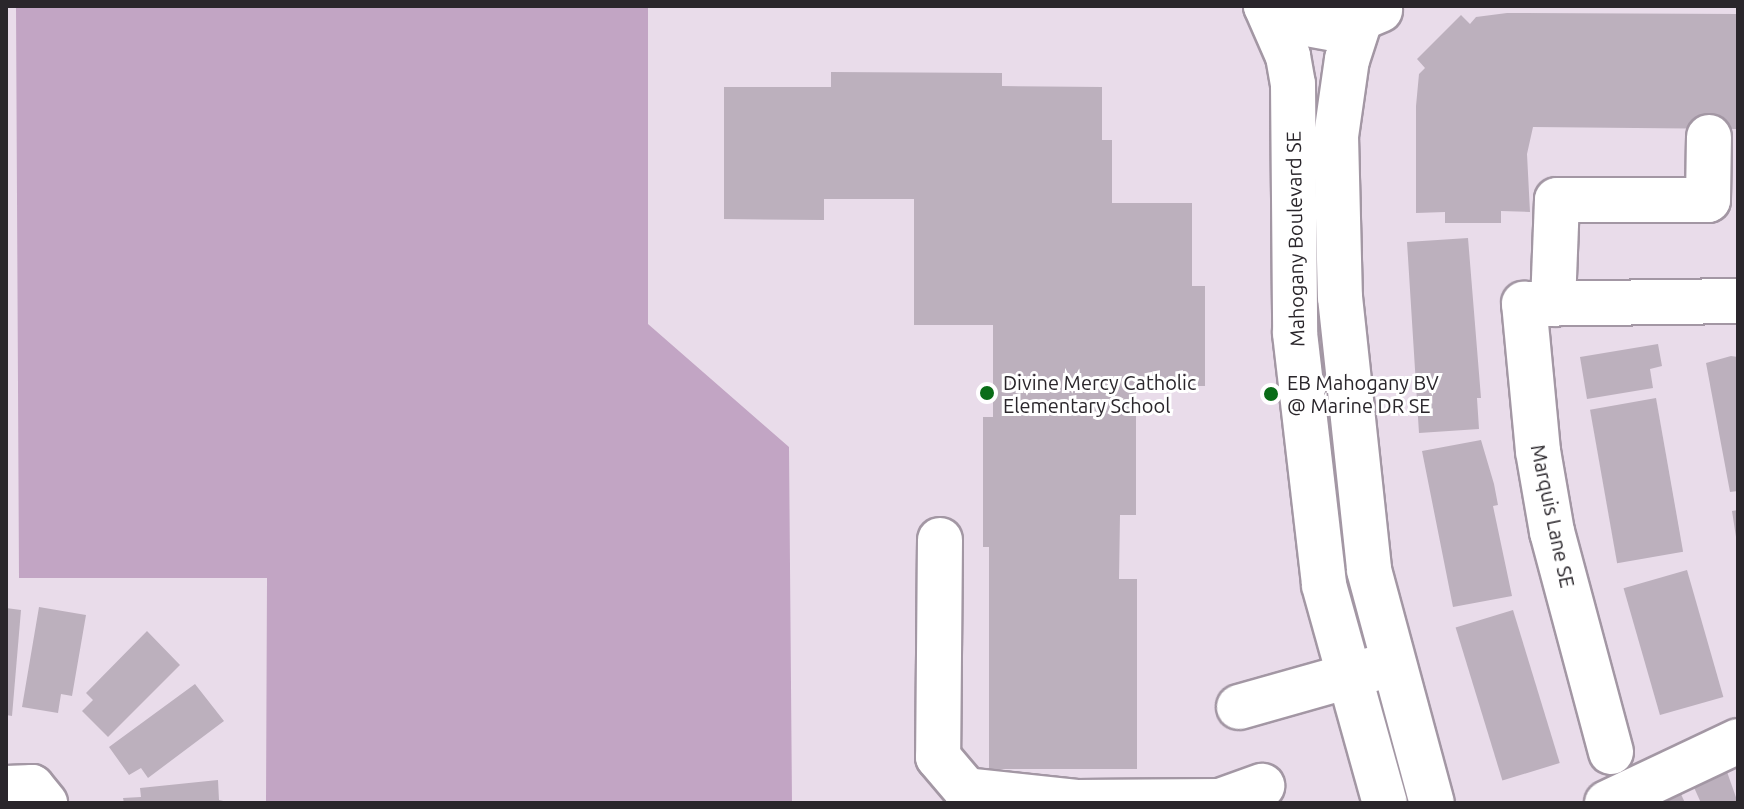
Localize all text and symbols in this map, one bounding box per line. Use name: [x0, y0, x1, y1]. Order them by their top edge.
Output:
street label: Mahogany Boulevard SE: [1281, 131, 1309, 347]
place label: Divine Mercy Catholic Elementary School: [1003, 370, 1196, 417]
place label: EB Mahogany BV @ Marine DR SE: [1287, 370, 1439, 417]
marker: Divine Mercy Catholic Elementary School: [978, 384, 996, 402]
marker: EB Mahogany BV @ Marine DR SE: [1262, 385, 1280, 403]
street label: Marquis Lane SE: [1526, 442, 1580, 590]

